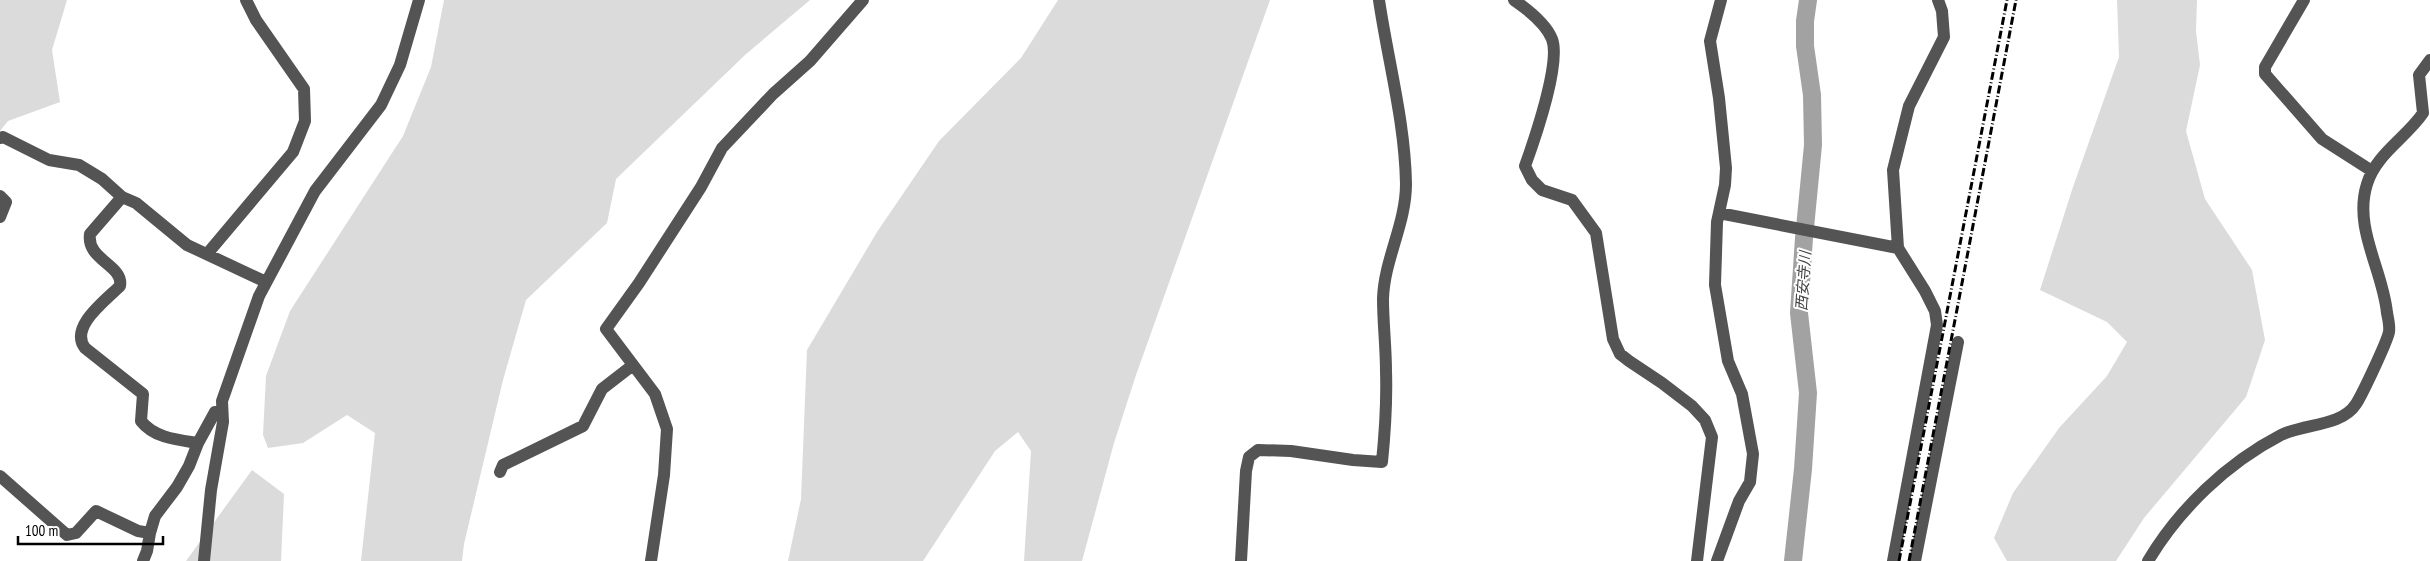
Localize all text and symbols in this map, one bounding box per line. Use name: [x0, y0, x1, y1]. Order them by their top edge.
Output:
water label: 西安寺川: [1791, 248, 1815, 312]
scale bar: [18, 514, 162, 546]
text: 100 m: [25, 521, 58, 540]

